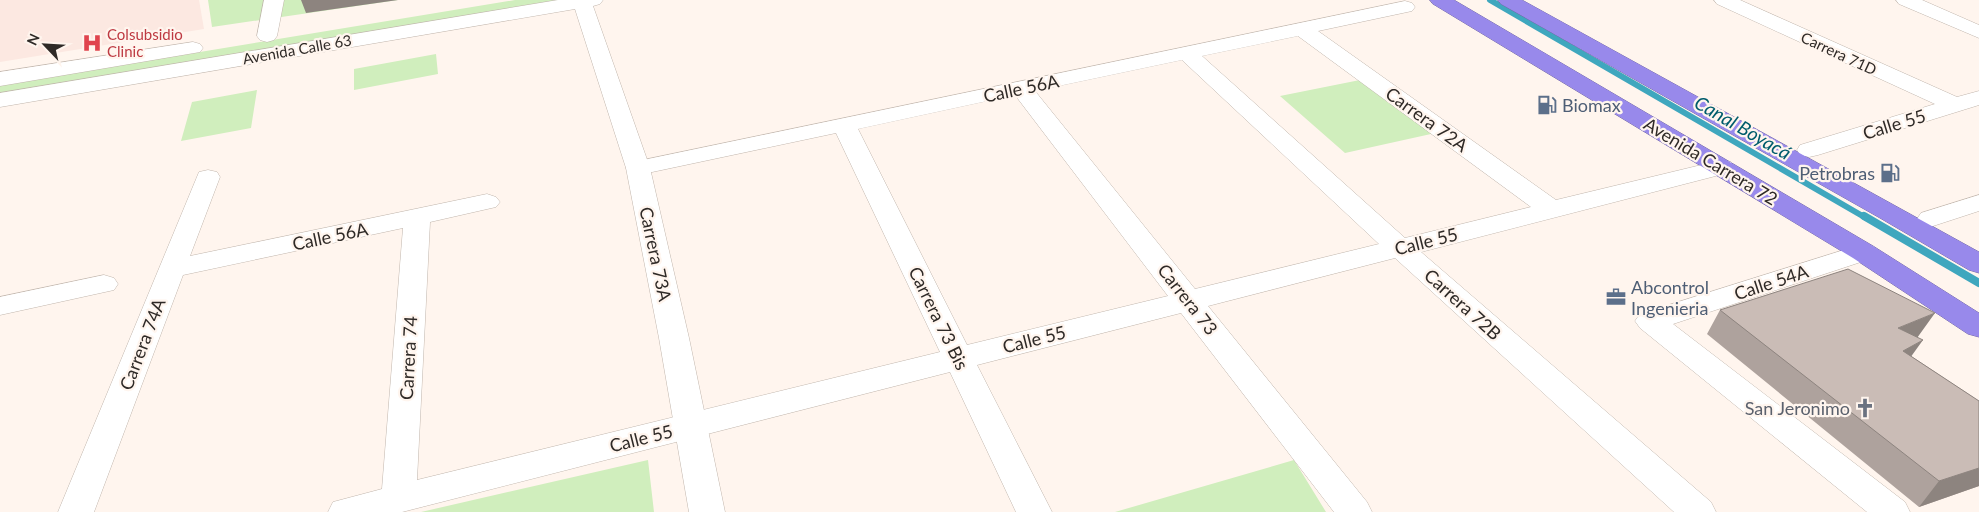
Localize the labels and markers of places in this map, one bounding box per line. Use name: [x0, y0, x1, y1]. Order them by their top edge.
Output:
place label: Colsubsidio Clinic: [107, 25, 183, 60]
hospital icon: Colsubsidio Clinic: [81, 32, 103, 54]
fuel station icon: Biomax: [1536, 94, 1558, 116]
place label: Biomax: [1562, 94, 1621, 116]
place label: Petrobras: [1799, 162, 1875, 184]
fuel station icon: Petrobras: [1879, 162, 1901, 184]
place label: Abcontrol Ingenieria: [1631, 276, 1709, 319]
office icon: Abcontrol Ingenieria: [1605, 286, 1627, 308]
place label: San Jeronimo: [1745, 397, 1850, 419]
church icon: San Jeronimo: [1854, 397, 1876, 419]

